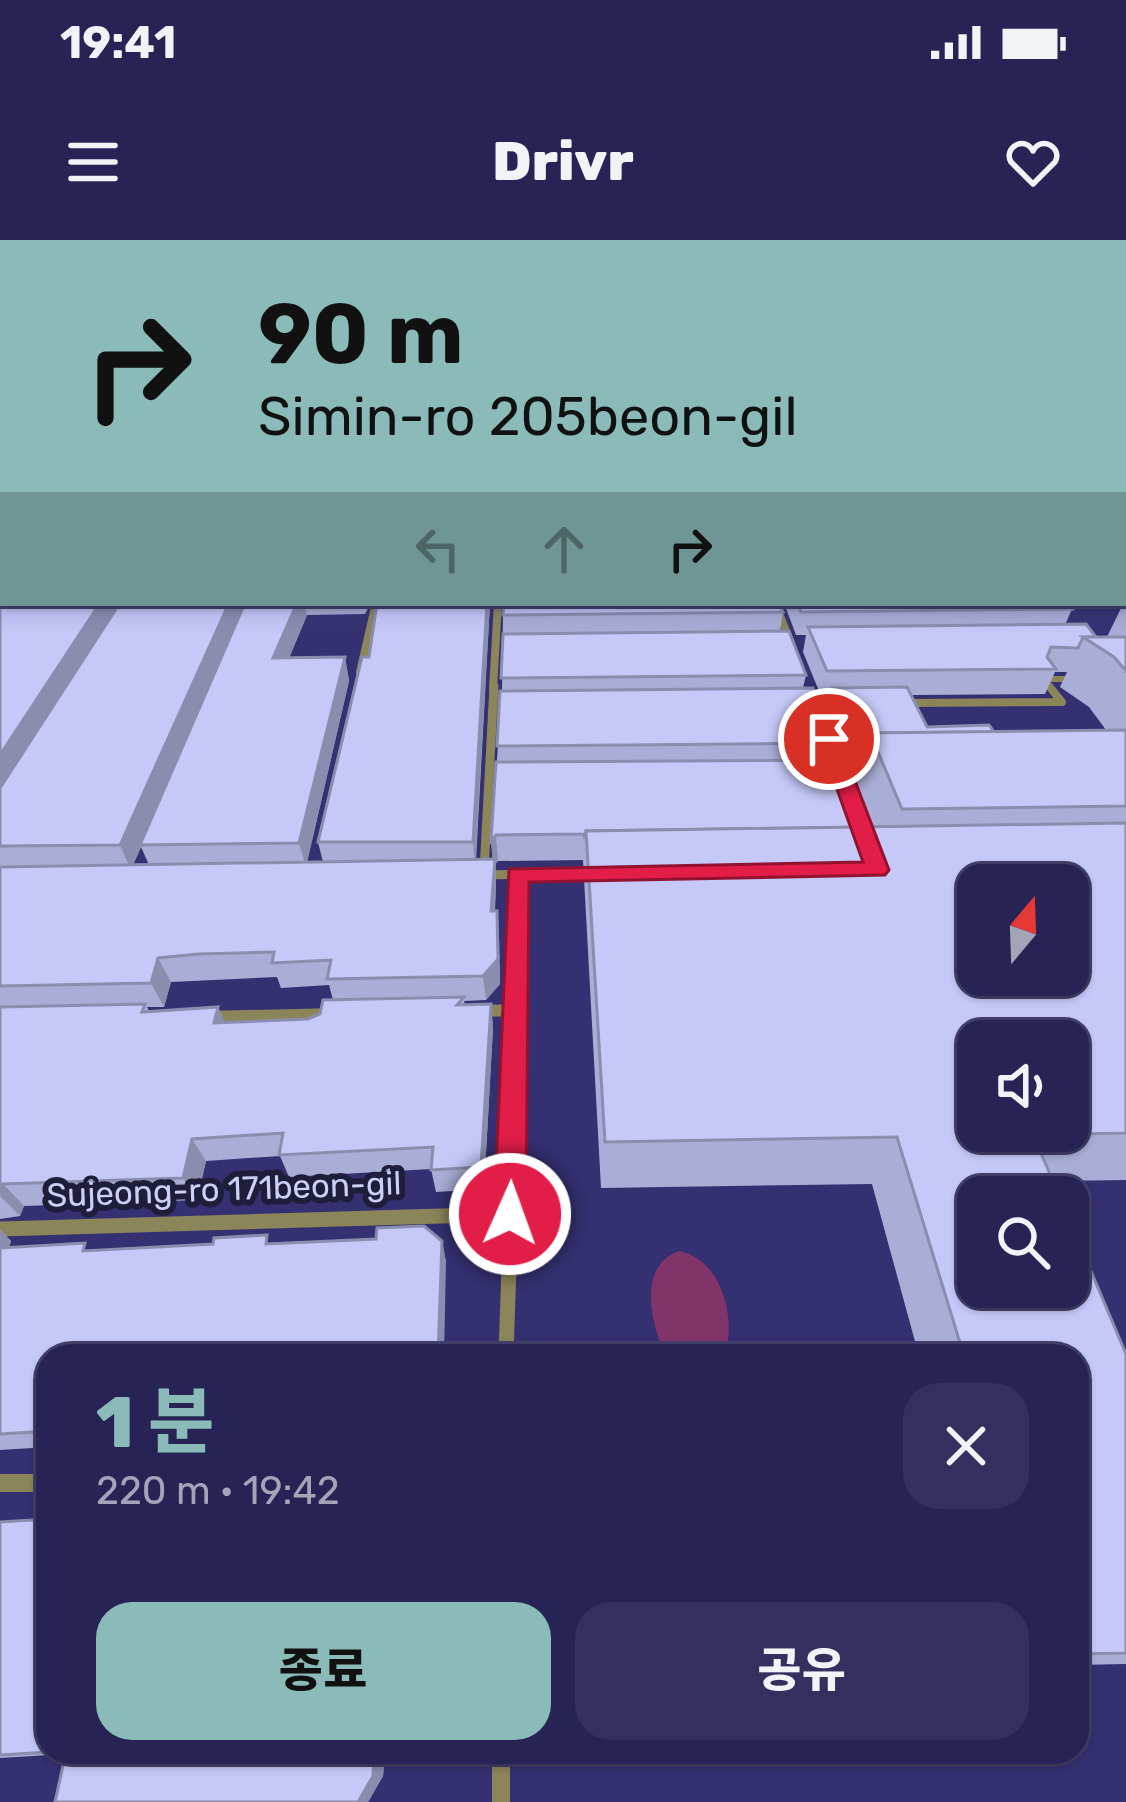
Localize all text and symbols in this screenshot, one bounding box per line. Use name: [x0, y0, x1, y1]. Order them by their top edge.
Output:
text: 19:41: [60, 16, 176, 69]
icon: menu: [60, 129, 126, 195]
icon: heart: [1000, 129, 1066, 195]
text: Drivr: [492, 130, 634, 194]
text: 90 m: [258, 284, 464, 384]
icon: right: [60, 288, 216, 444]
text: Simin-ro 205beon-gil: [258, 385, 798, 449]
icon: left: [405, 516, 471, 582]
icon: ahead: [531, 516, 597, 582]
icon: right: [657, 516, 723, 582]
pin: [778, 688, 880, 790]
icon: arrive: [796, 706, 862, 772]
north arrow: [957, 864, 1089, 996]
map controls: [957, 864, 1089, 1308]
button: sound: [957, 1020, 1089, 1152]
position arrow: [447, 1151, 573, 1277]
street label: Sujeong-ro 171beon-gil: [46, 1163, 402, 1215]
button: search: [957, 1176, 1089, 1308]
text: 1 분: [96, 1380, 215, 1465]
button: close: [903, 1383, 1029, 1509]
text: 220 m · 19:42: [96, 1468, 340, 1514]
button: 종료: [96, 1602, 551, 1740]
button: 공유: [575, 1602, 1029, 1740]

